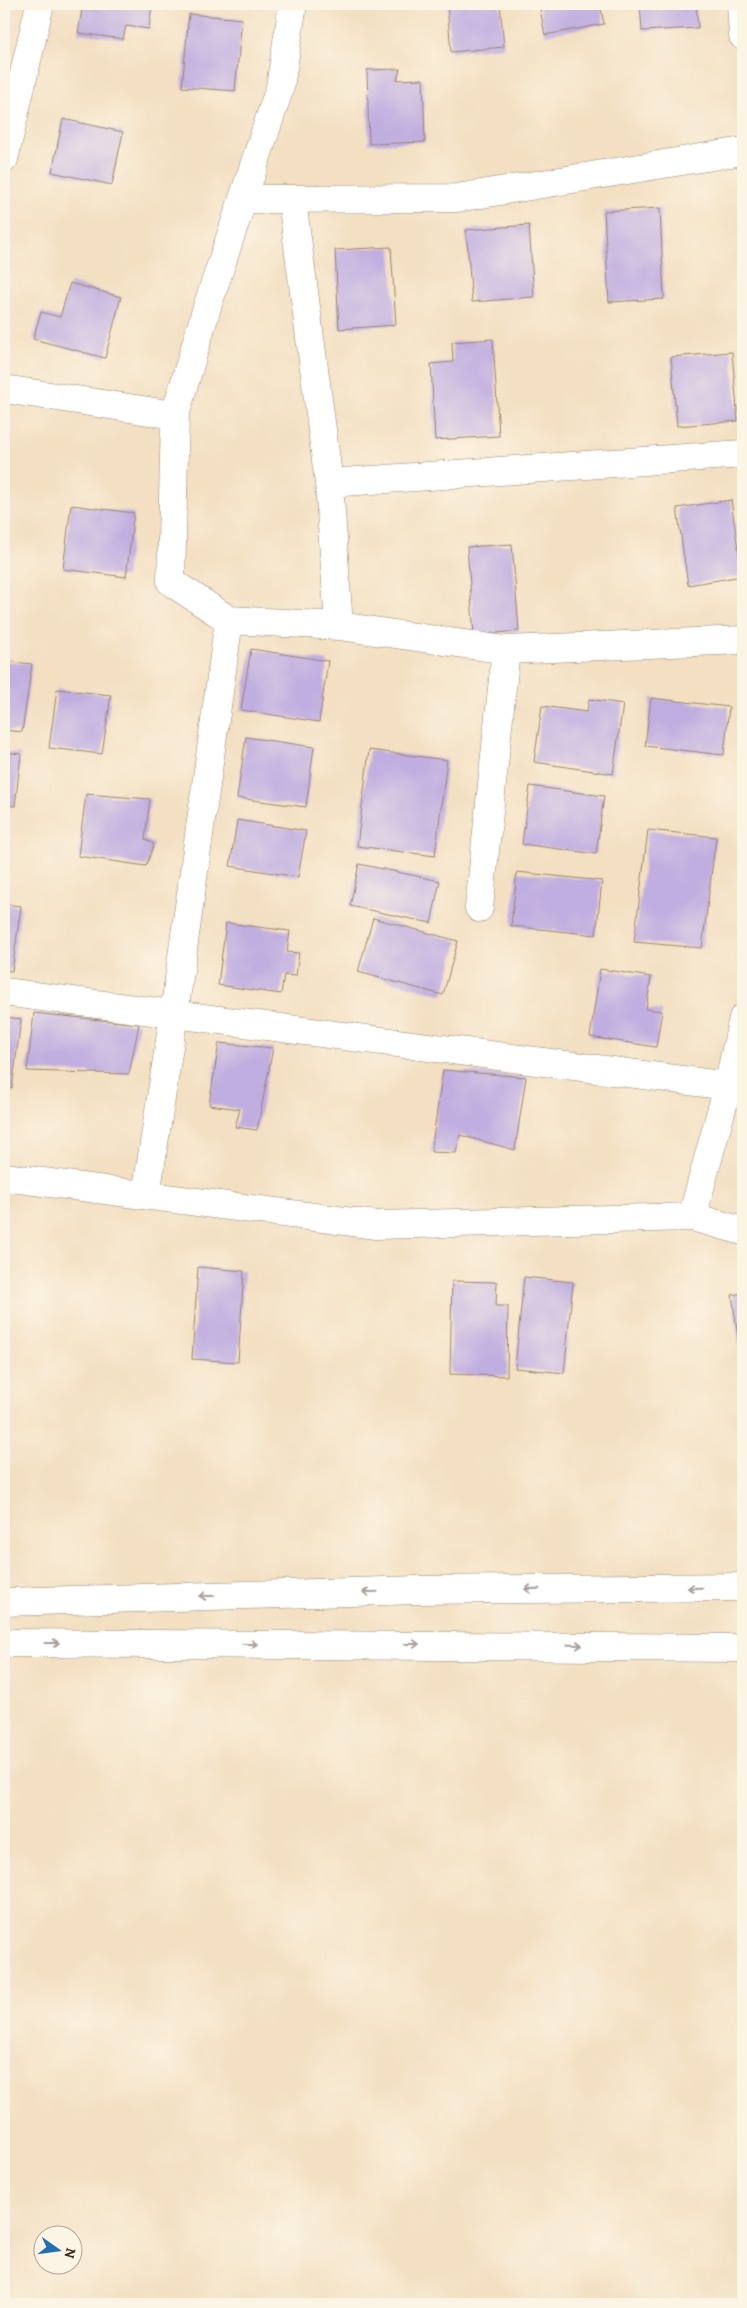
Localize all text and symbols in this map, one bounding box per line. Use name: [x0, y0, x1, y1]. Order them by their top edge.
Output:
one-way arrow: [687, 1583, 703, 1593]
one-way arrow: [524, 1584, 540, 1594]
one-way arrow: [362, 1587, 378, 1596]
one-way arrow: [199, 1592, 215, 1601]
one-way arrow: [44, 1638, 60, 1648]
one-way arrow: [242, 1639, 258, 1649]
one-way arrow: [404, 1639, 420, 1649]
one-way arrow: [567, 1641, 583, 1650]
north arrow: [32, 2226, 82, 2276]
text: N: [60, 2246, 81, 2260]

